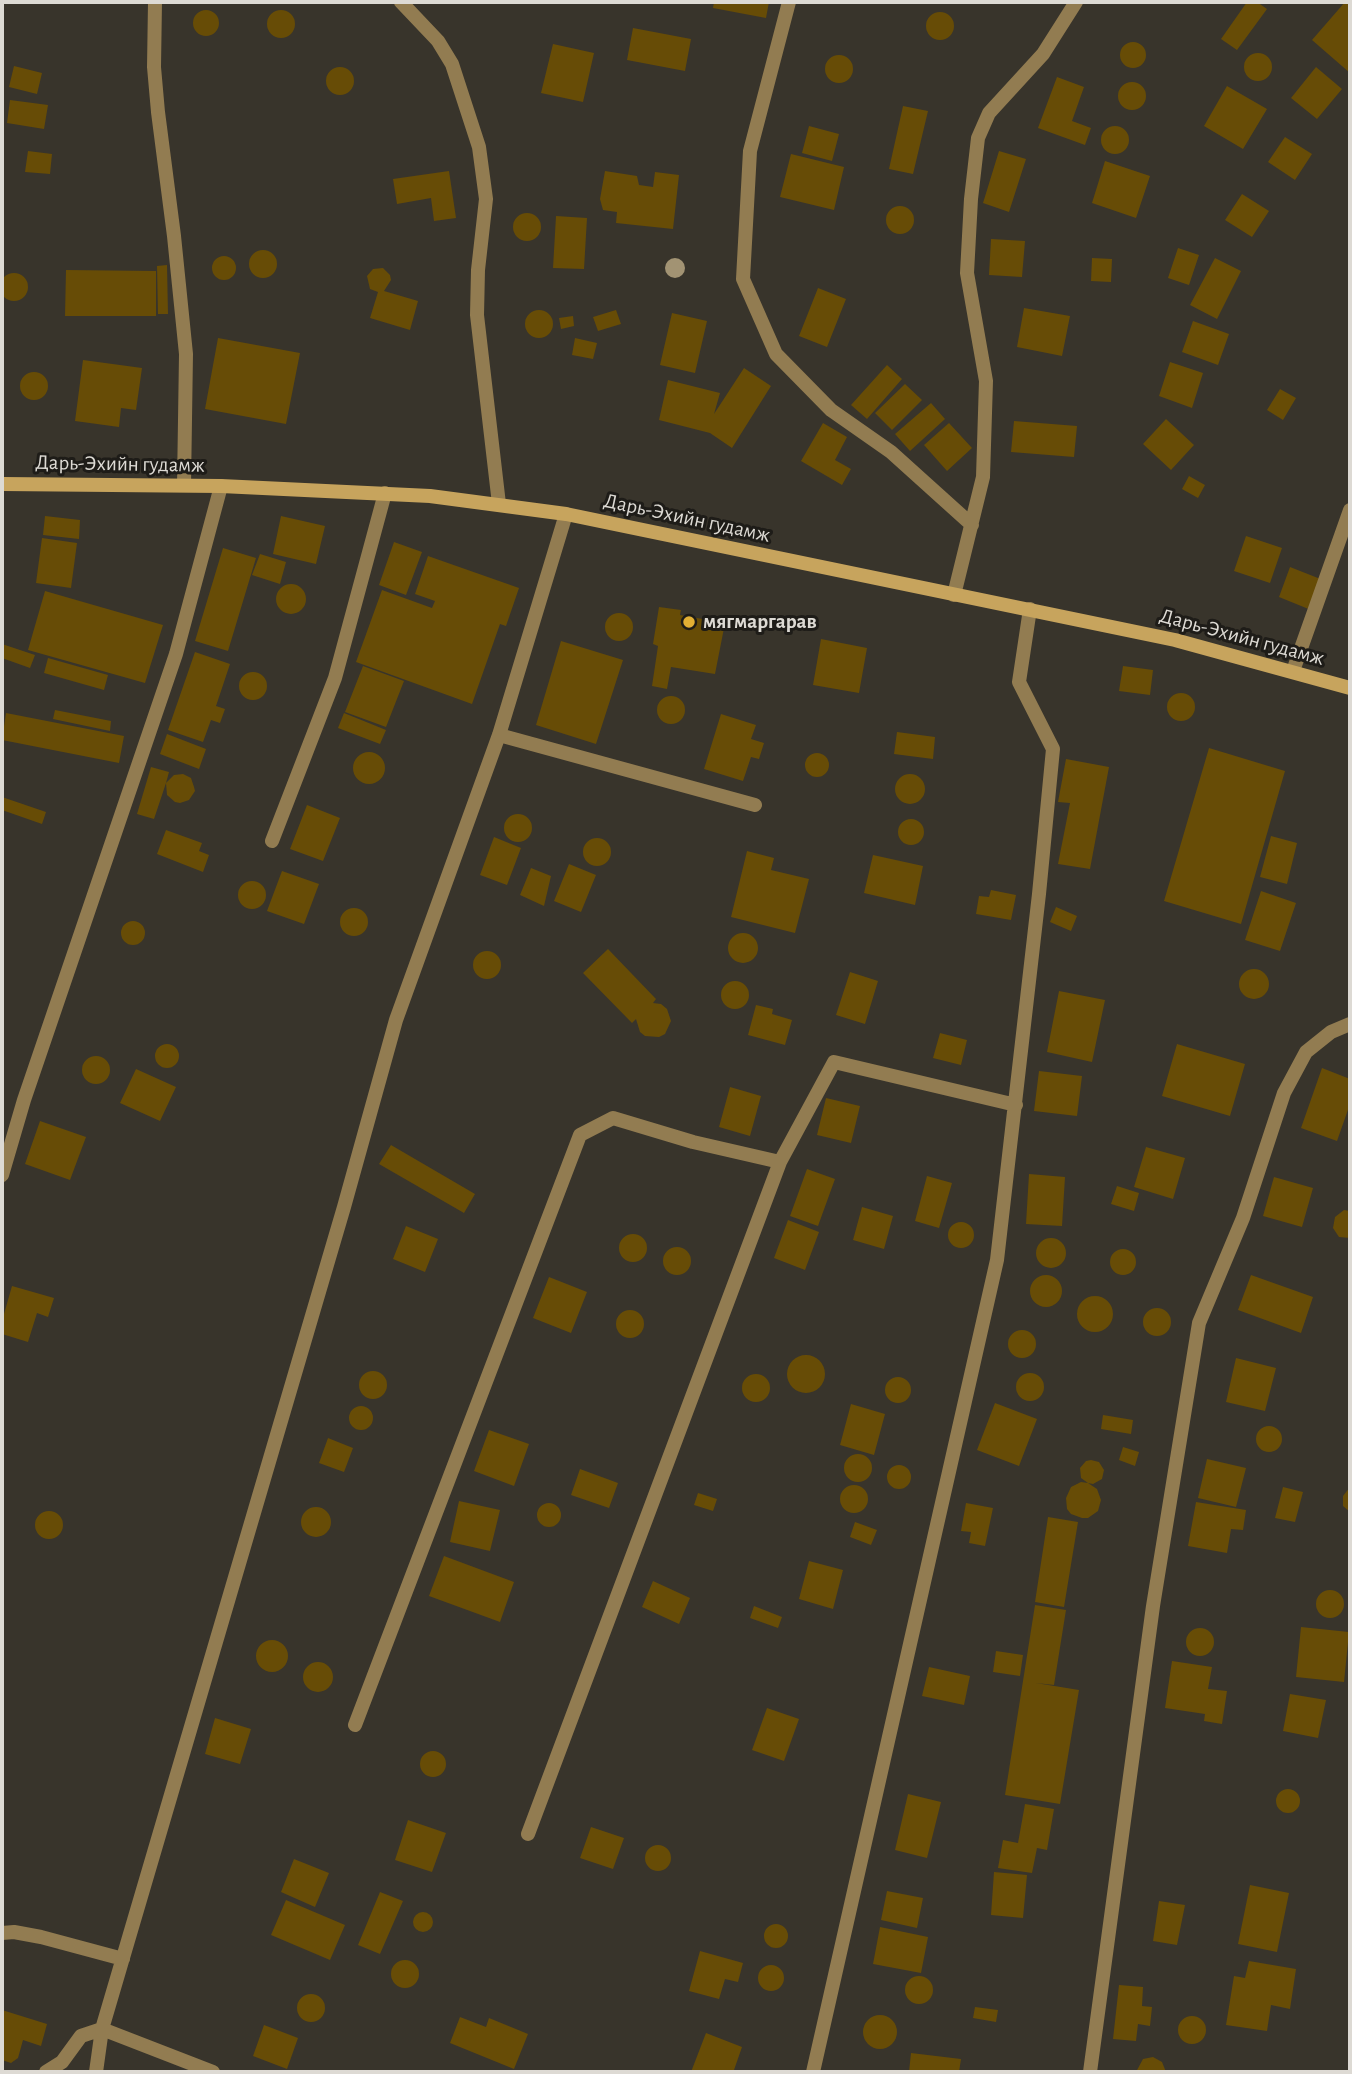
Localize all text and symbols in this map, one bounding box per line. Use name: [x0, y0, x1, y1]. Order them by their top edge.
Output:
street label: Дарь-Эхийн гудамж: [35, 450, 205, 478]
street label: Дарь-Эхийн гудамж: [602, 488, 772, 548]
street label: Дарь-Эхийн гудамж: [1157, 603, 1327, 671]
place label: мягмаргарав: [703, 609, 817, 635]
marker: мягмаргарав: [681, 614, 697, 630]

